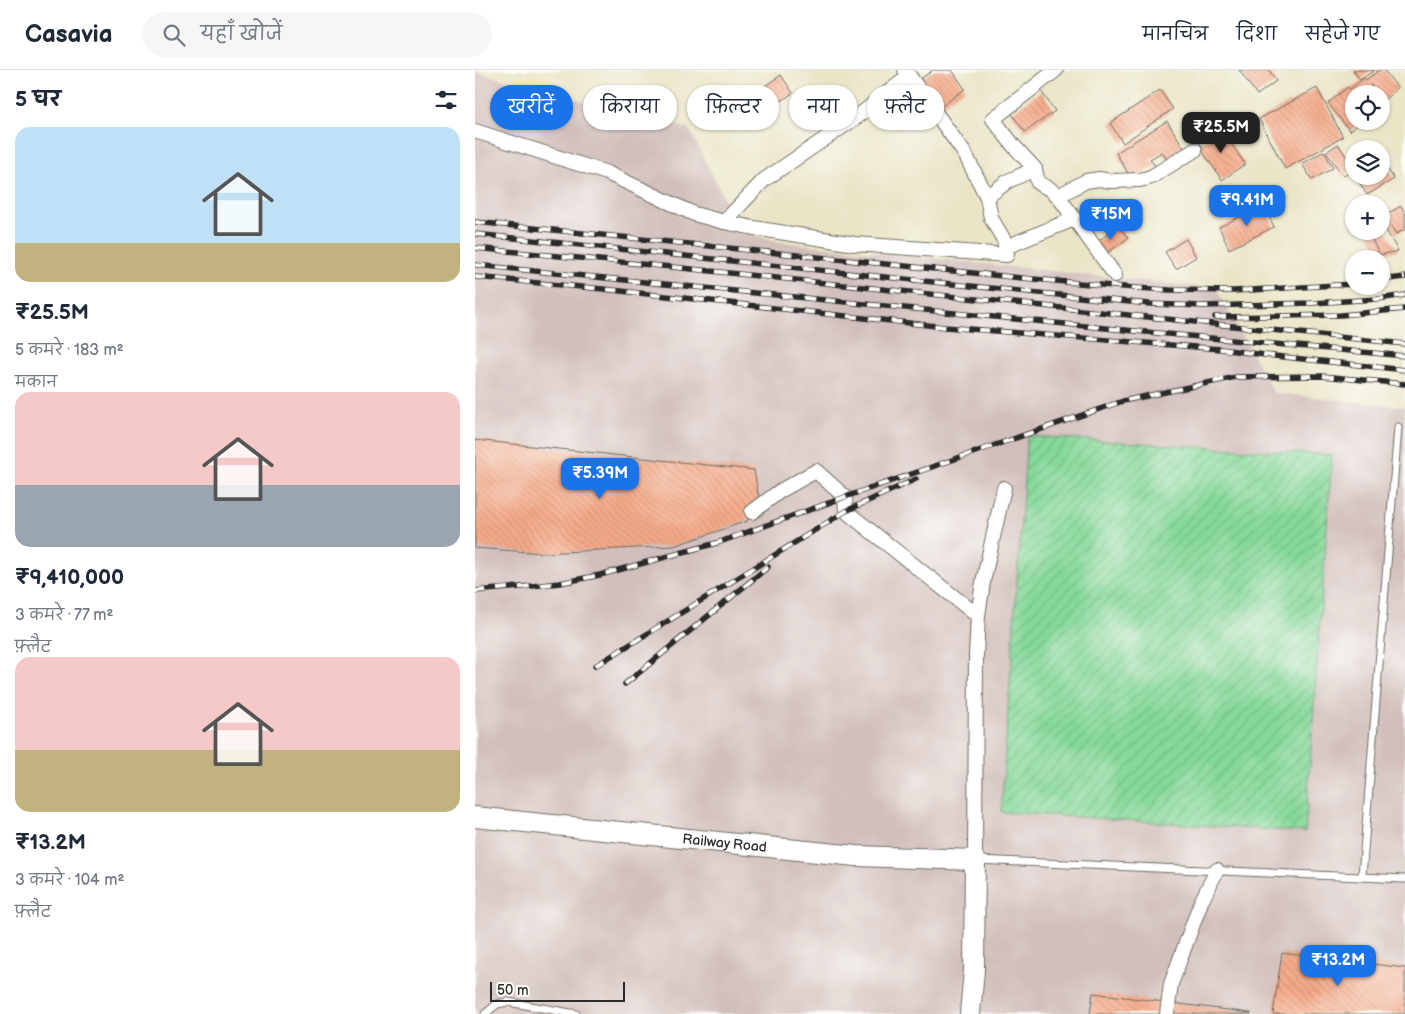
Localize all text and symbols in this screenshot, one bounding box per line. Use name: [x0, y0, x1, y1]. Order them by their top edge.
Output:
search box: [142, 12, 492, 57]
text: Casavia: [25, 20, 112, 49]
icon: search: [160, 21, 188, 49]
text: यहाँ खोजें: [200, 23, 282, 46]
text: मानचित्र: [1142, 24, 1208, 45]
text: दिशा: [1236, 24, 1277, 45]
text: सहेजे गए: [1305, 24, 1380, 45]
chip: खरीदें: [490, 85, 573, 130]
chip: किराया: [583, 85, 677, 130]
chip: फ़िल्टर: [687, 85, 779, 130]
chip: नया: [789, 85, 857, 130]
chip: फ़्लैट: [867, 85, 944, 130]
map controls: [1345, 85, 1390, 295]
button: locate: [1345, 85, 1390, 130]
icon: filters: [432, 86, 460, 114]
text: 5 घर: [15, 87, 61, 112]
pin: ₹25.5M: [1180, 112, 1262, 154]
text: ₹25.5M: [1193, 118, 1249, 137]
button: layers: [1345, 140, 1390, 185]
icon: home: [193, 159, 283, 249]
pin: ₹9.41M: [1206, 184, 1288, 227]
text: ₹9.41M: [1220, 191, 1274, 210]
button: +: [1345, 195, 1390, 240]
pin: ₹15M: [1081, 198, 1141, 241]
text: ₹15M: [1091, 205, 1131, 224]
button: −: [1345, 250, 1390, 295]
text: ₹25.5M: [15, 300, 89, 325]
text: 5 कमरे · 183 m²: [15, 341, 124, 360]
text: मकान: [15, 373, 57, 392]
icon: home: [193, 424, 283, 514]
pin: ₹5.39M: [559, 458, 641, 500]
text: ₹5.39M: [572, 464, 628, 483]
text: ₹9,410,000: [15, 565, 124, 590]
text: 3 कमरे · 77 m²: [15, 606, 113, 625]
text: फ़्लैट: [15, 638, 51, 657]
icon: home: [193, 689, 283, 779]
text: ₹13.2M: [15, 830, 86, 855]
street label: Railway Road: [682, 830, 768, 856]
text: 3 कमरे · 104 m²: [15, 871, 124, 890]
text: फ़्लैट: [15, 903, 51, 922]
pin: ₹13.2M: [1297, 944, 1379, 987]
text: ₹13.2M: [1311, 951, 1365, 970]
scale bar: [490, 979, 625, 1002]
text: 50 m: [497, 982, 529, 999]

